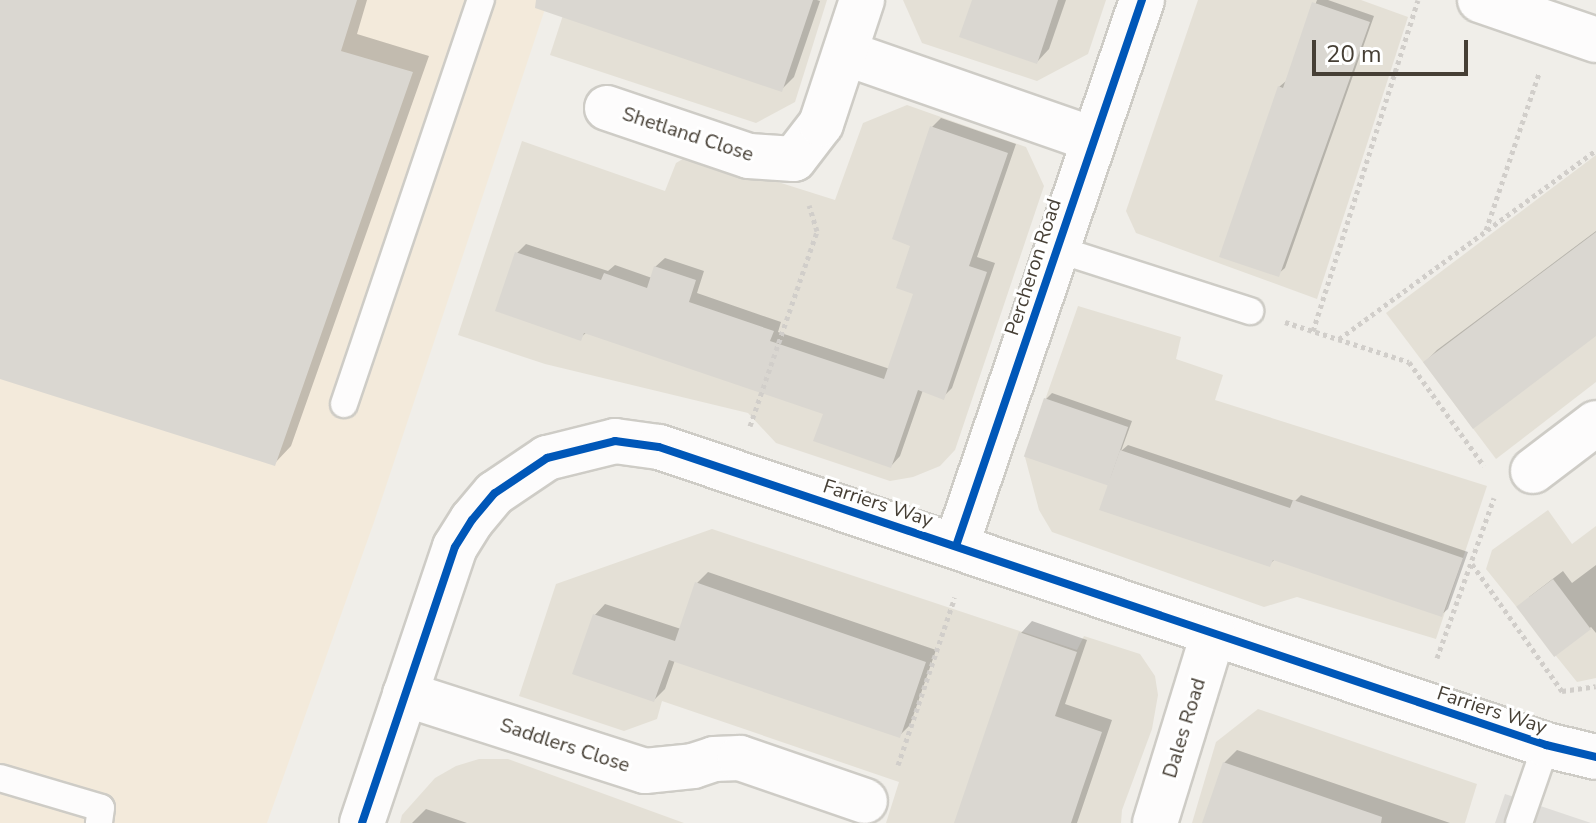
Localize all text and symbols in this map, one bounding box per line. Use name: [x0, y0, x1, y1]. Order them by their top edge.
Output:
scale bar: [1316, 24, 1472, 74]
text: 20 m: [1326, 38, 1382, 70]
street label: Shetland Close: [619, 101, 757, 167]
street label: Percheron Road: [1000, 196, 1066, 338]
street label: Farriers Way: [820, 474, 936, 532]
street label: Dales Road: [1157, 675, 1211, 781]
street label: Farriers Way: [1434, 681, 1550, 739]
street label: Saddlers Close: [497, 713, 633, 777]

